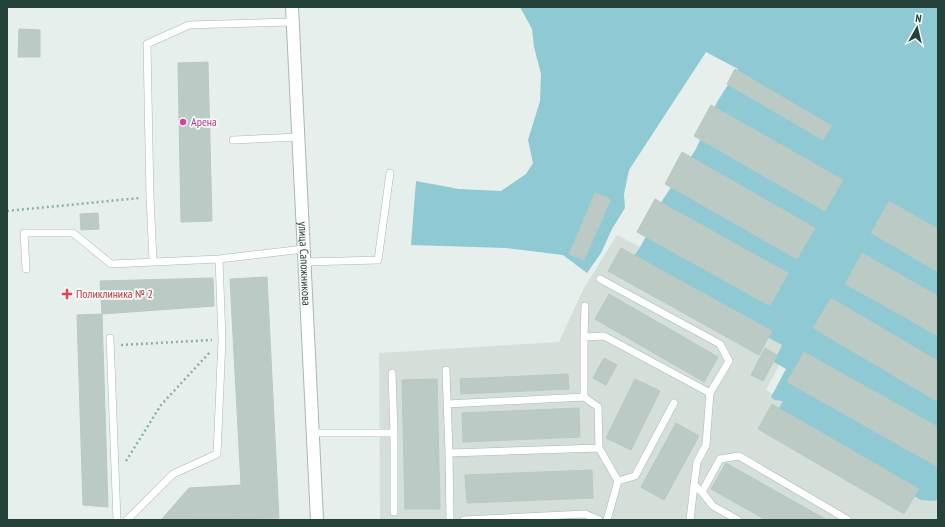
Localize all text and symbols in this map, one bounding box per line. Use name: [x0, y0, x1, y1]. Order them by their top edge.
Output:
north arrow: [897, 8, 937, 48]
text: N: [914, 11, 922, 25]
place label: Арена: [191, 114, 217, 129]
marker: Арена: [178, 117, 188, 127]
street label: улица Сапожникова: [295, 221, 315, 306]
place label: Поликлиника № 2: [76, 286, 153, 301]
marker: Поликлиника № 2: [61, 288, 73, 300]

